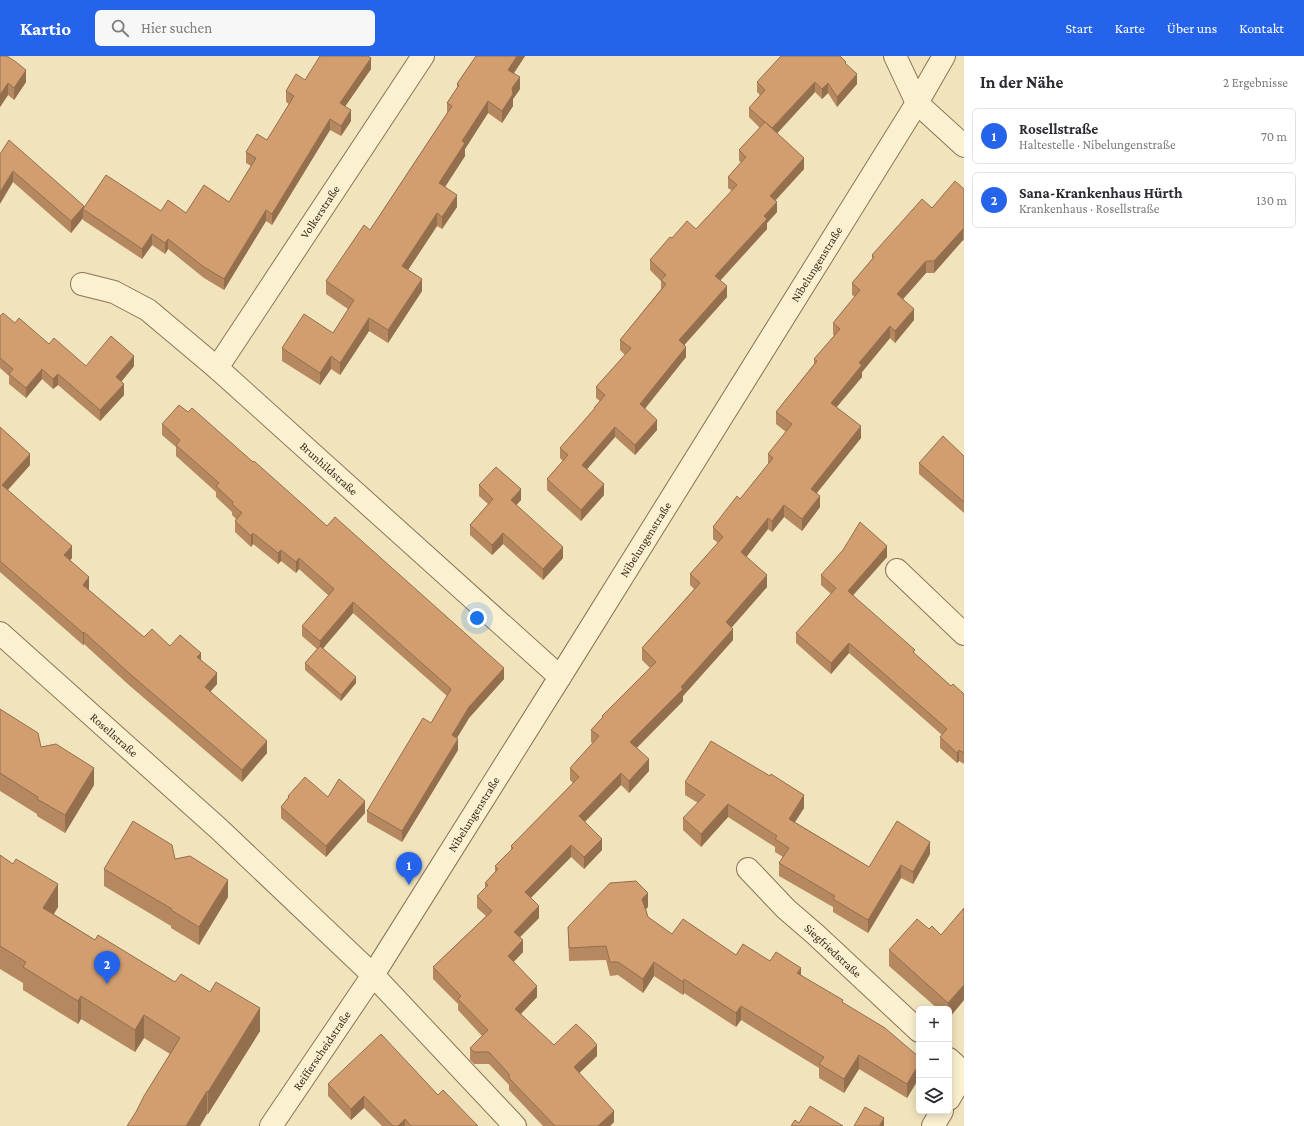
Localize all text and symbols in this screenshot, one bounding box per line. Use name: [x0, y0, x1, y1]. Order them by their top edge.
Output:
search box: [95, 10, 375, 46]
icon: search: [109, 17, 131, 39]
text: Kartio: [20, 18, 71, 39]
text: Hier suchen: [141, 20, 212, 36]
text: Start: [1066, 20, 1093, 36]
text: Karte: [1115, 20, 1145, 36]
text: Über uns: [1167, 20, 1217, 36]
text: Kontakt: [1239, 20, 1284, 36]
text: In der Nähe: [980, 73, 1063, 92]
text: 2 Ergebnisse: [1223, 75, 1288, 90]
text: Rosellstraße: [1019, 121, 1098, 137]
text: 1: [992, 129, 996, 144]
text: 70 m: [1261, 129, 1287, 144]
text: Haltestelle · Nibelungenstraße: [1019, 137, 1176, 152]
street label: Volkerstraße: [297, 183, 343, 241]
text: Sana-Krankenhaus Hürth: [1019, 185, 1183, 201]
text: 2: [991, 193, 997, 208]
text: 130 m: [1256, 193, 1287, 208]
text: Krankenhaus · Rosellstraße: [1019, 201, 1160, 216]
street label: Nibelungenstraße: [788, 224, 845, 305]
street label: Brunhildstraße: [297, 439, 361, 498]
street label: Nibelungenstraße: [617, 499, 674, 580]
your location: [467, 608, 487, 628]
street label: Rosellstraße: [87, 710, 141, 760]
street label: Nibelungenstraße: [445, 774, 503, 854]
pin: 1: [396, 852, 422, 885]
street label: Siegfriedstraße: [801, 921, 864, 981]
pin: 2: [94, 951, 120, 984]
map controls: [916, 1006, 952, 1114]
button: +: [916, 1006, 952, 1042]
street label: Reifferscheidstraße: [290, 1008, 354, 1093]
button: −: [916, 1042, 952, 1078]
button: layers: [916, 1078, 952, 1114]

